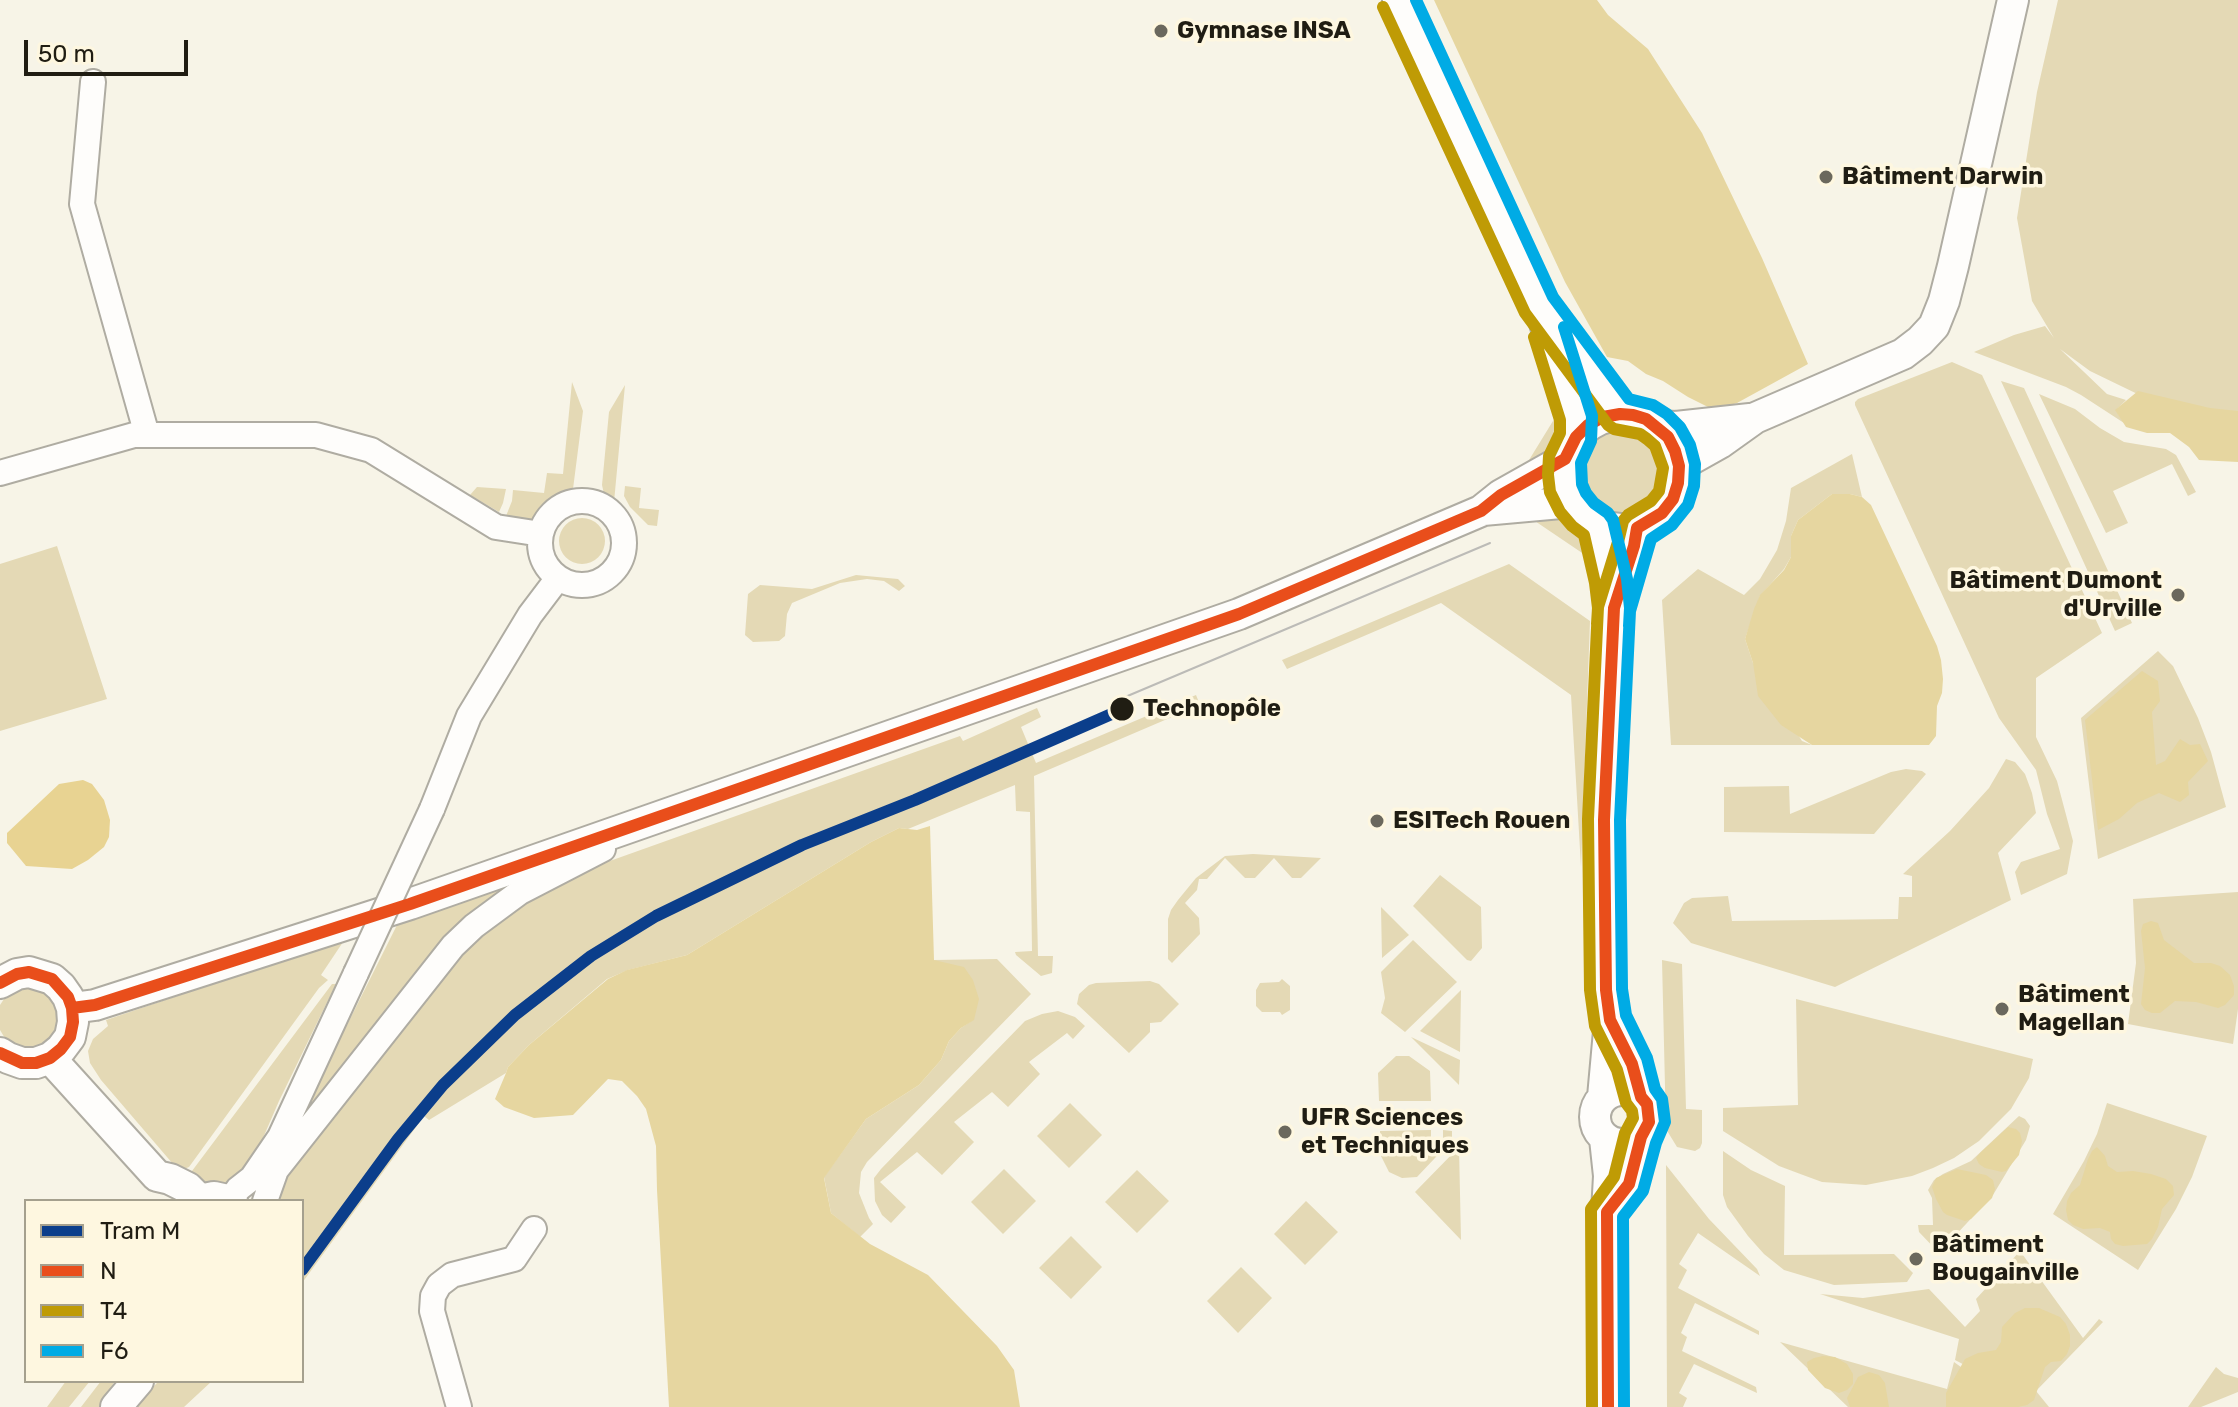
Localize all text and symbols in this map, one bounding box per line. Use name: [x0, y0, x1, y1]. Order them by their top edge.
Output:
place label: Gymnase INSA: [1177, 17, 1351, 45]
marker: Gymnase INSA: [1152, 22, 1170, 40]
scale bar: [28, 24, 192, 74]
text: 50 m: [38, 40, 95, 68]
place label: Bâtiment Darwin: [1842, 163, 2044, 191]
marker: Bâtiment Darwin: [1817, 168, 1835, 186]
place label: Bâtiment Dumont d'Urville: [1949, 567, 2162, 623]
marker: Bâtiment Dumont d'Urville: [2169, 586, 2187, 604]
marker: Technopôle: [1108, 695, 1136, 723]
place label: Technopôle: [1143, 695, 1281, 723]
place label: ESITech Rouen: [1393, 807, 1570, 835]
marker: ESITech Rouen: [1368, 812, 1386, 830]
place label: Bâtiment Magellan: [2018, 981, 2130, 1037]
marker: Bâtiment Magellan: [1993, 1000, 2011, 1018]
place label: UFR Sciences et Techniques: [1301, 1104, 1469, 1160]
marker: UFR Sciences et Techniques: [1276, 1123, 1294, 1141]
legend: [24, 1199, 304, 1383]
text: Tram M: [100, 1217, 180, 1245]
place label: Bâtiment Bougainville: [1932, 1231, 2079, 1287]
marker: Bâtiment Bougainville: [1907, 1250, 1925, 1268]
text: N: [100, 1257, 117, 1285]
text: T4: [100, 1297, 127, 1325]
text: F6: [100, 1337, 129, 1365]

